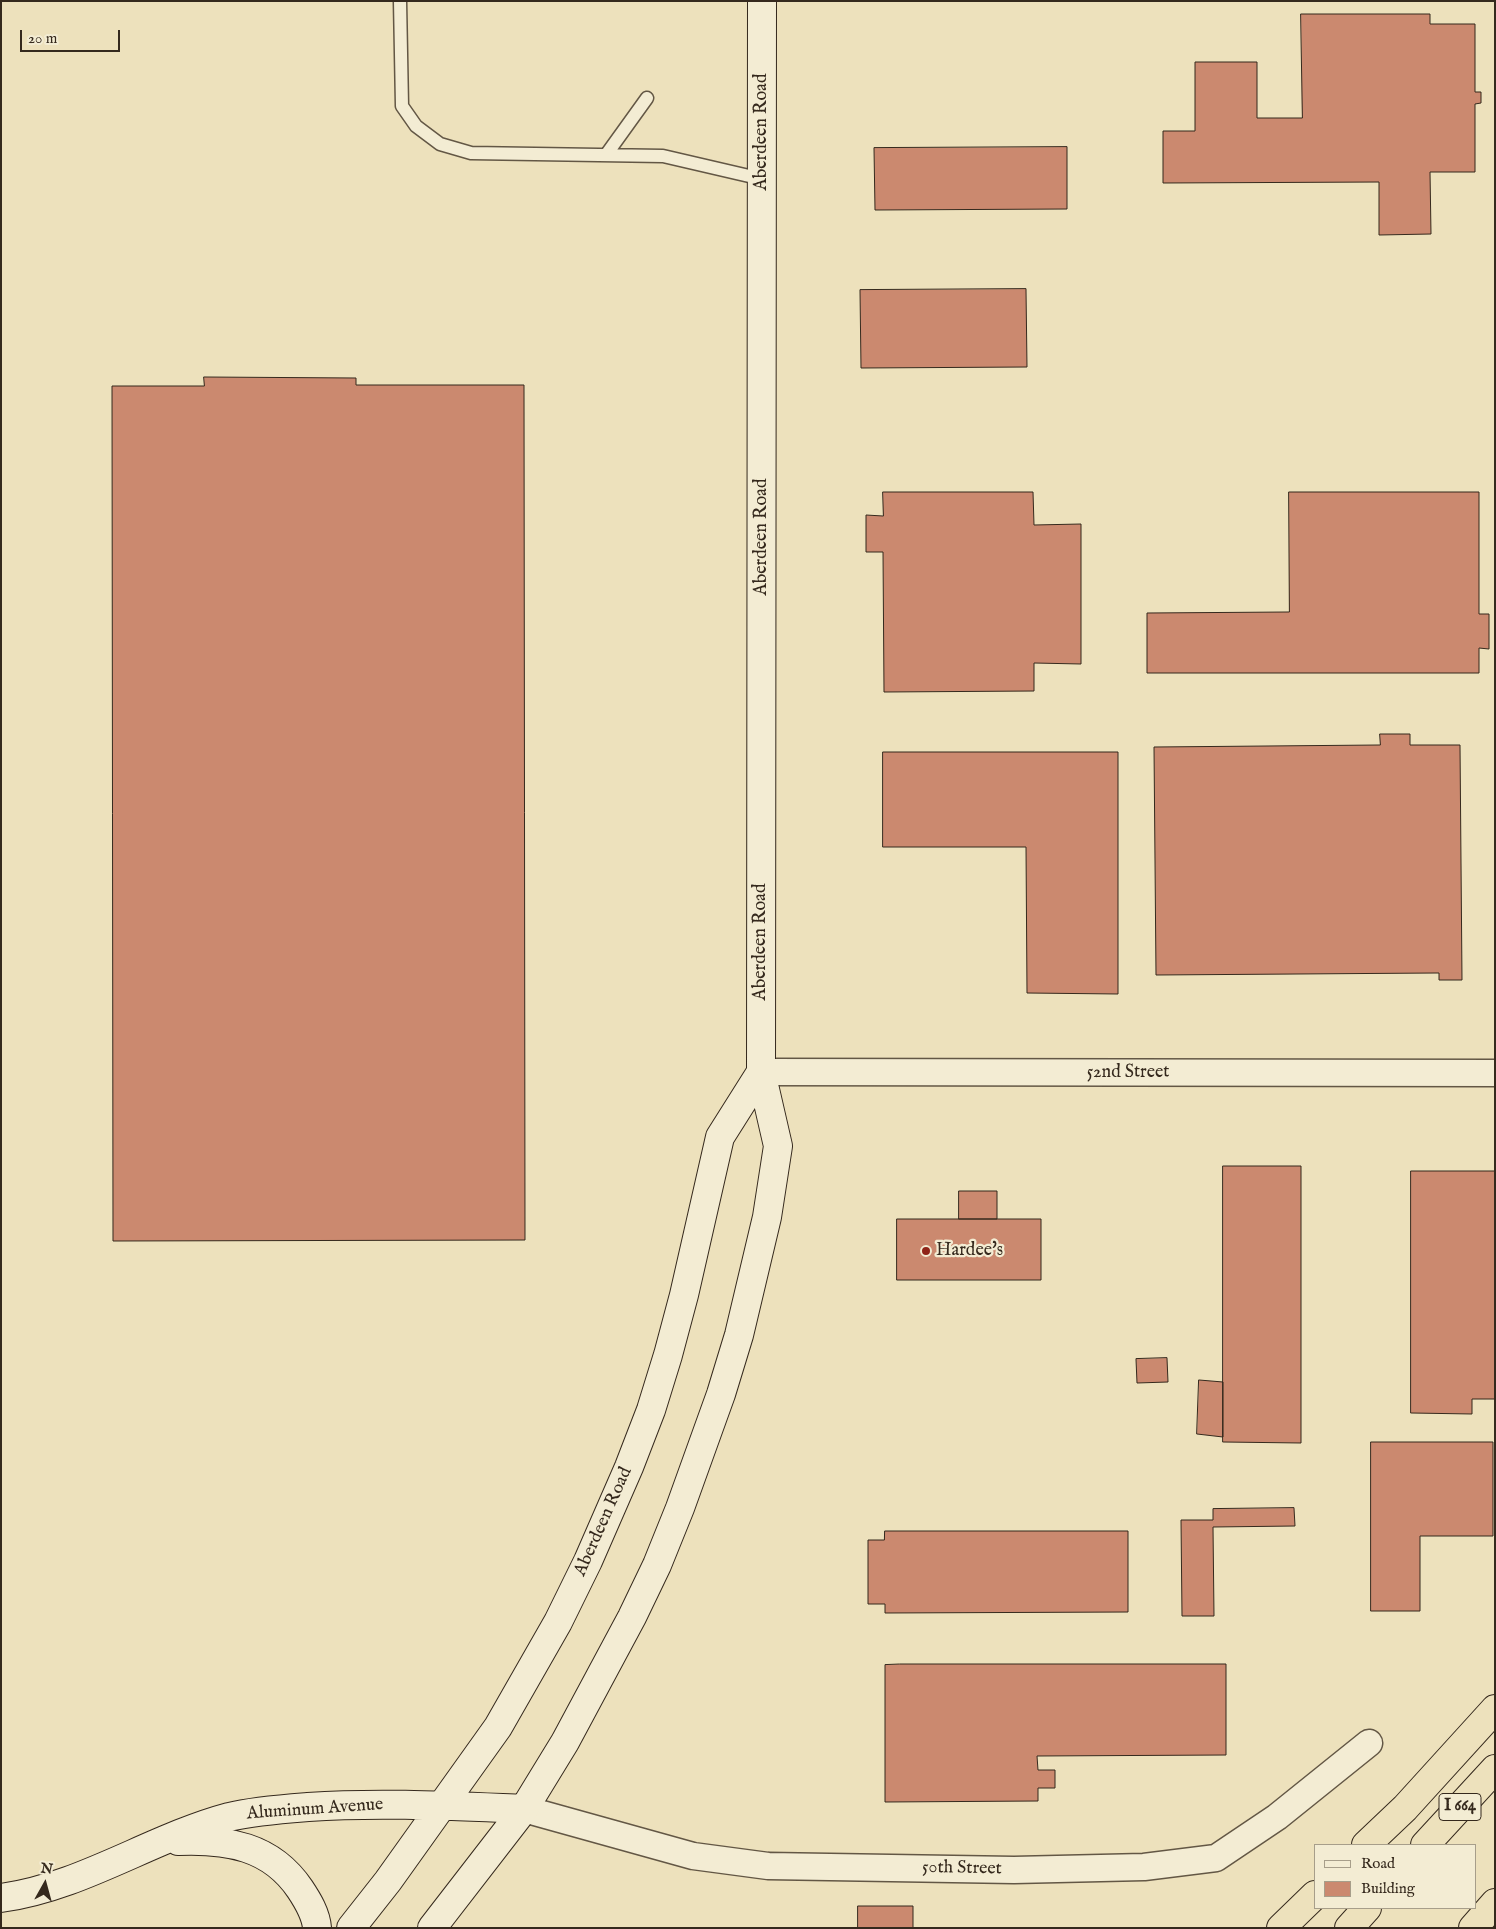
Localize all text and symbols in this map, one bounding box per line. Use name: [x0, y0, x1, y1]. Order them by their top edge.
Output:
scale bar: [22, 20, 122, 52]
text: 20 m: [28, 29, 57, 48]
street label: Aberdeen Road: [751, 74, 773, 190]
street label: Aberdeen Road: [751, 479, 773, 595]
street label: Aberdeen Road: [750, 884, 772, 1000]
street label: 52nd Street: [1087, 1062, 1169, 1084]
place label: Hardee's: [936, 1240, 1003, 1262]
marker: Hardee's: [920, 1245, 932, 1257]
street label: Aberdeen Road: [570, 1464, 638, 1580]
street label: Aluminum Avenue: [246, 1794, 384, 1826]
road number: I 664: [1439, 1794, 1481, 1820]
legend: [1314, 1844, 1476, 1909]
text: Road: [1361, 1854, 1395, 1873]
street label: 50th Street: [922, 1858, 1002, 1880]
north arrow: [20, 1859, 70, 1909]
text: N: [40, 1859, 54, 1879]
text: Building: [1361, 1879, 1415, 1898]

